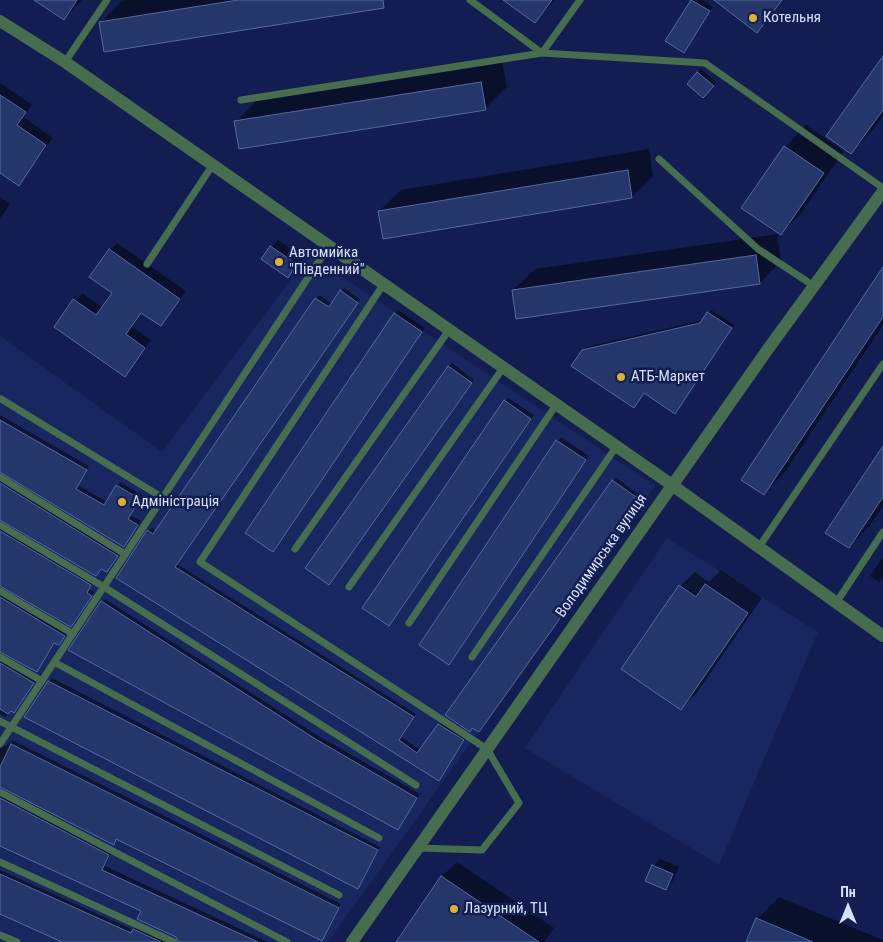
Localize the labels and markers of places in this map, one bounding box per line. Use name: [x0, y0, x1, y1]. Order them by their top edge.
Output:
place label: Котельня: [763, 9, 821, 27]
marker: Котельня: [747, 12, 759, 24]
place label: Автомийка "Південний": [289, 244, 365, 279]
marker: Автомийка "Південний": [273, 256, 285, 268]
place label: АТБ-Маркет: [631, 368, 705, 386]
marker: АТБ-Маркет: [615, 371, 627, 383]
place label: Адміністрація: [132, 493, 219, 511]
marker: Адміністрація: [116, 496, 128, 508]
place label: Лазурний, ТЦ: [464, 900, 547, 918]
marker: Лазурний, ТЦ: [448, 903, 460, 915]

